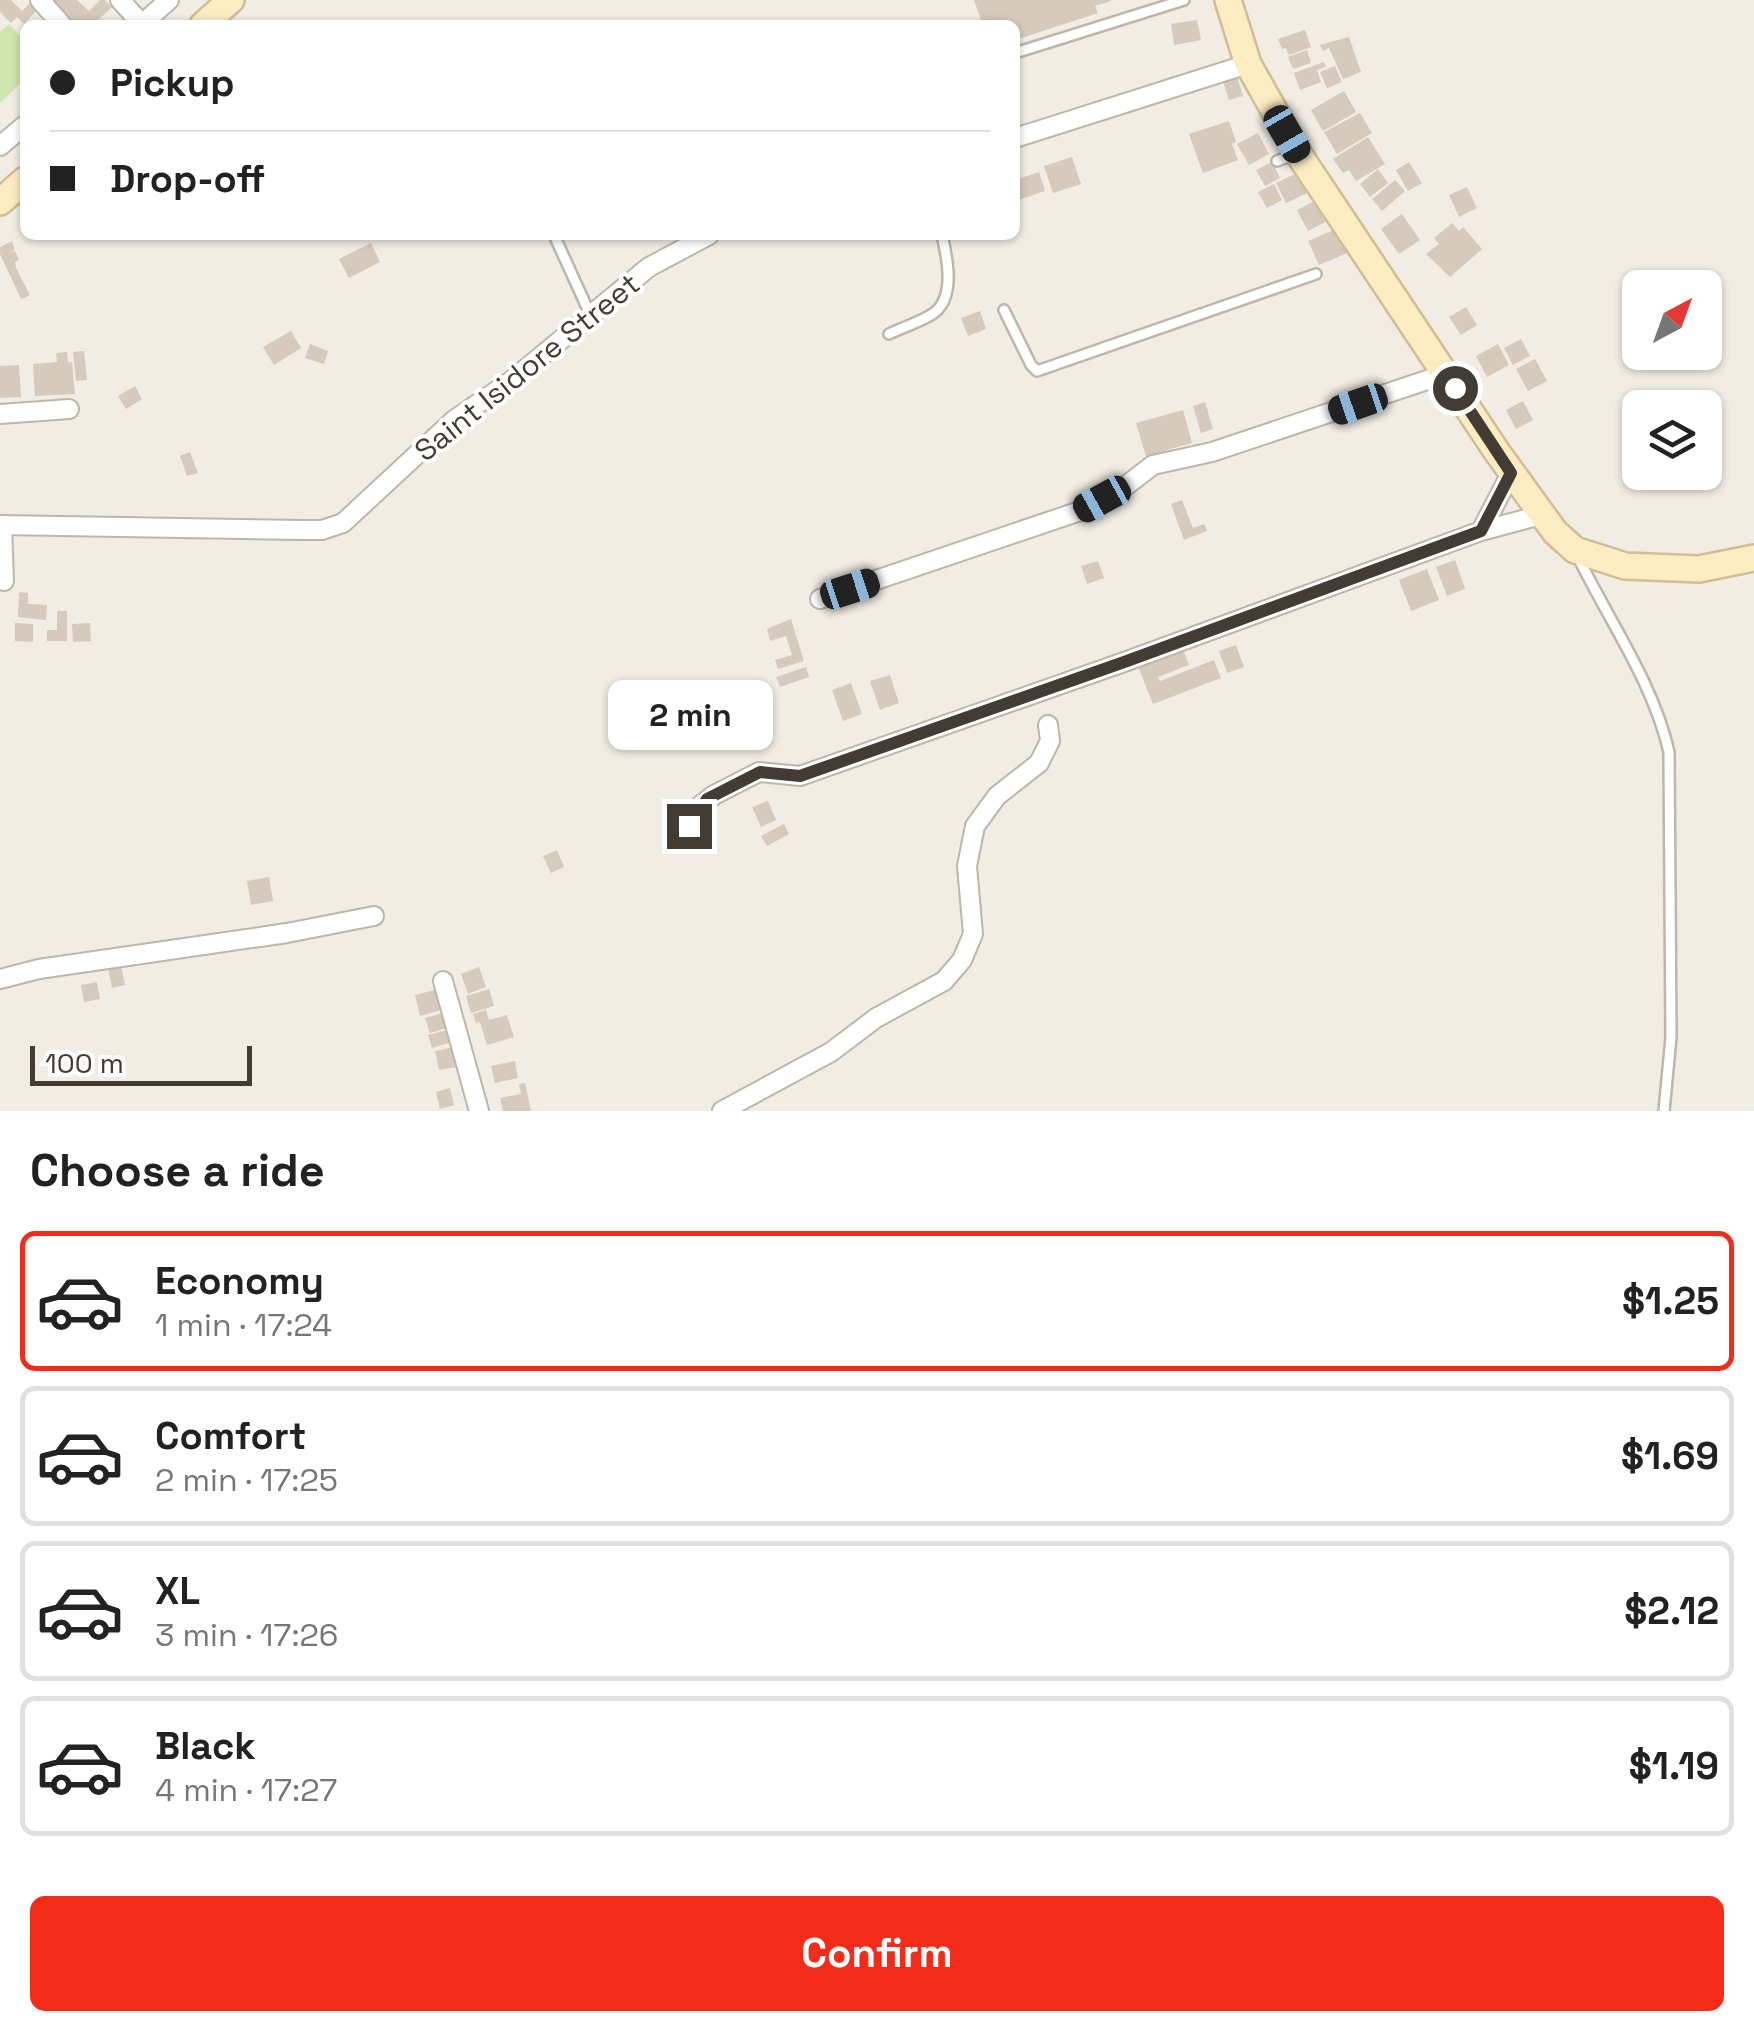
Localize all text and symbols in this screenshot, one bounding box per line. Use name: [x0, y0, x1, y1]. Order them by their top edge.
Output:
text: Pickup: [110, 59, 234, 107]
car: [1259, 101, 1315, 167]
text: Drop-off: [110, 155, 265, 203]
street label: Saint Isidore Street: [406, 264, 648, 470]
north arrow: [1622, 270, 1722, 370]
map controls: [1622, 270, 1722, 490]
route start: [1433, 366, 1478, 411]
car: [1325, 380, 1391, 428]
button: layers: [1622, 390, 1722, 490]
car: [1068, 471, 1136, 527]
car: [817, 565, 883, 613]
callout: 2 min: [606, 681, 772, 751]
text: 2 min: [649, 695, 732, 735]
route end: [667, 804, 712, 849]
scale bar: [30, 1041, 252, 1086]
text: 100 m: [45, 1045, 124, 1081]
text: Choose a ride: [30, 1142, 325, 1199]
icon: car: [35, 1256, 125, 1346]
text: Economy: [155, 1257, 324, 1305]
text: $1.25: [1622, 1277, 1719, 1325]
text: 1 min · 17:24: [155, 1305, 332, 1345]
icon: car: [35, 1411, 125, 1501]
text: Comfort: [155, 1412, 306, 1460]
text: $1.69: [1621, 1432, 1719, 1480]
text: 2 min · 17:25: [155, 1460, 338, 1500]
icon: car: [35, 1566, 125, 1656]
text: XL: [155, 1567, 200, 1615]
text: $2.12: [1624, 1587, 1719, 1635]
text: 3 min · 17:26: [155, 1615, 338, 1655]
icon: car: [35, 1721, 125, 1811]
text: Black: [155, 1722, 256, 1770]
text: $1.19: [1629, 1742, 1719, 1790]
text: 4 min · 17:27: [155, 1770, 337, 1810]
button: Confirm: [30, 1896, 1724, 2011]

